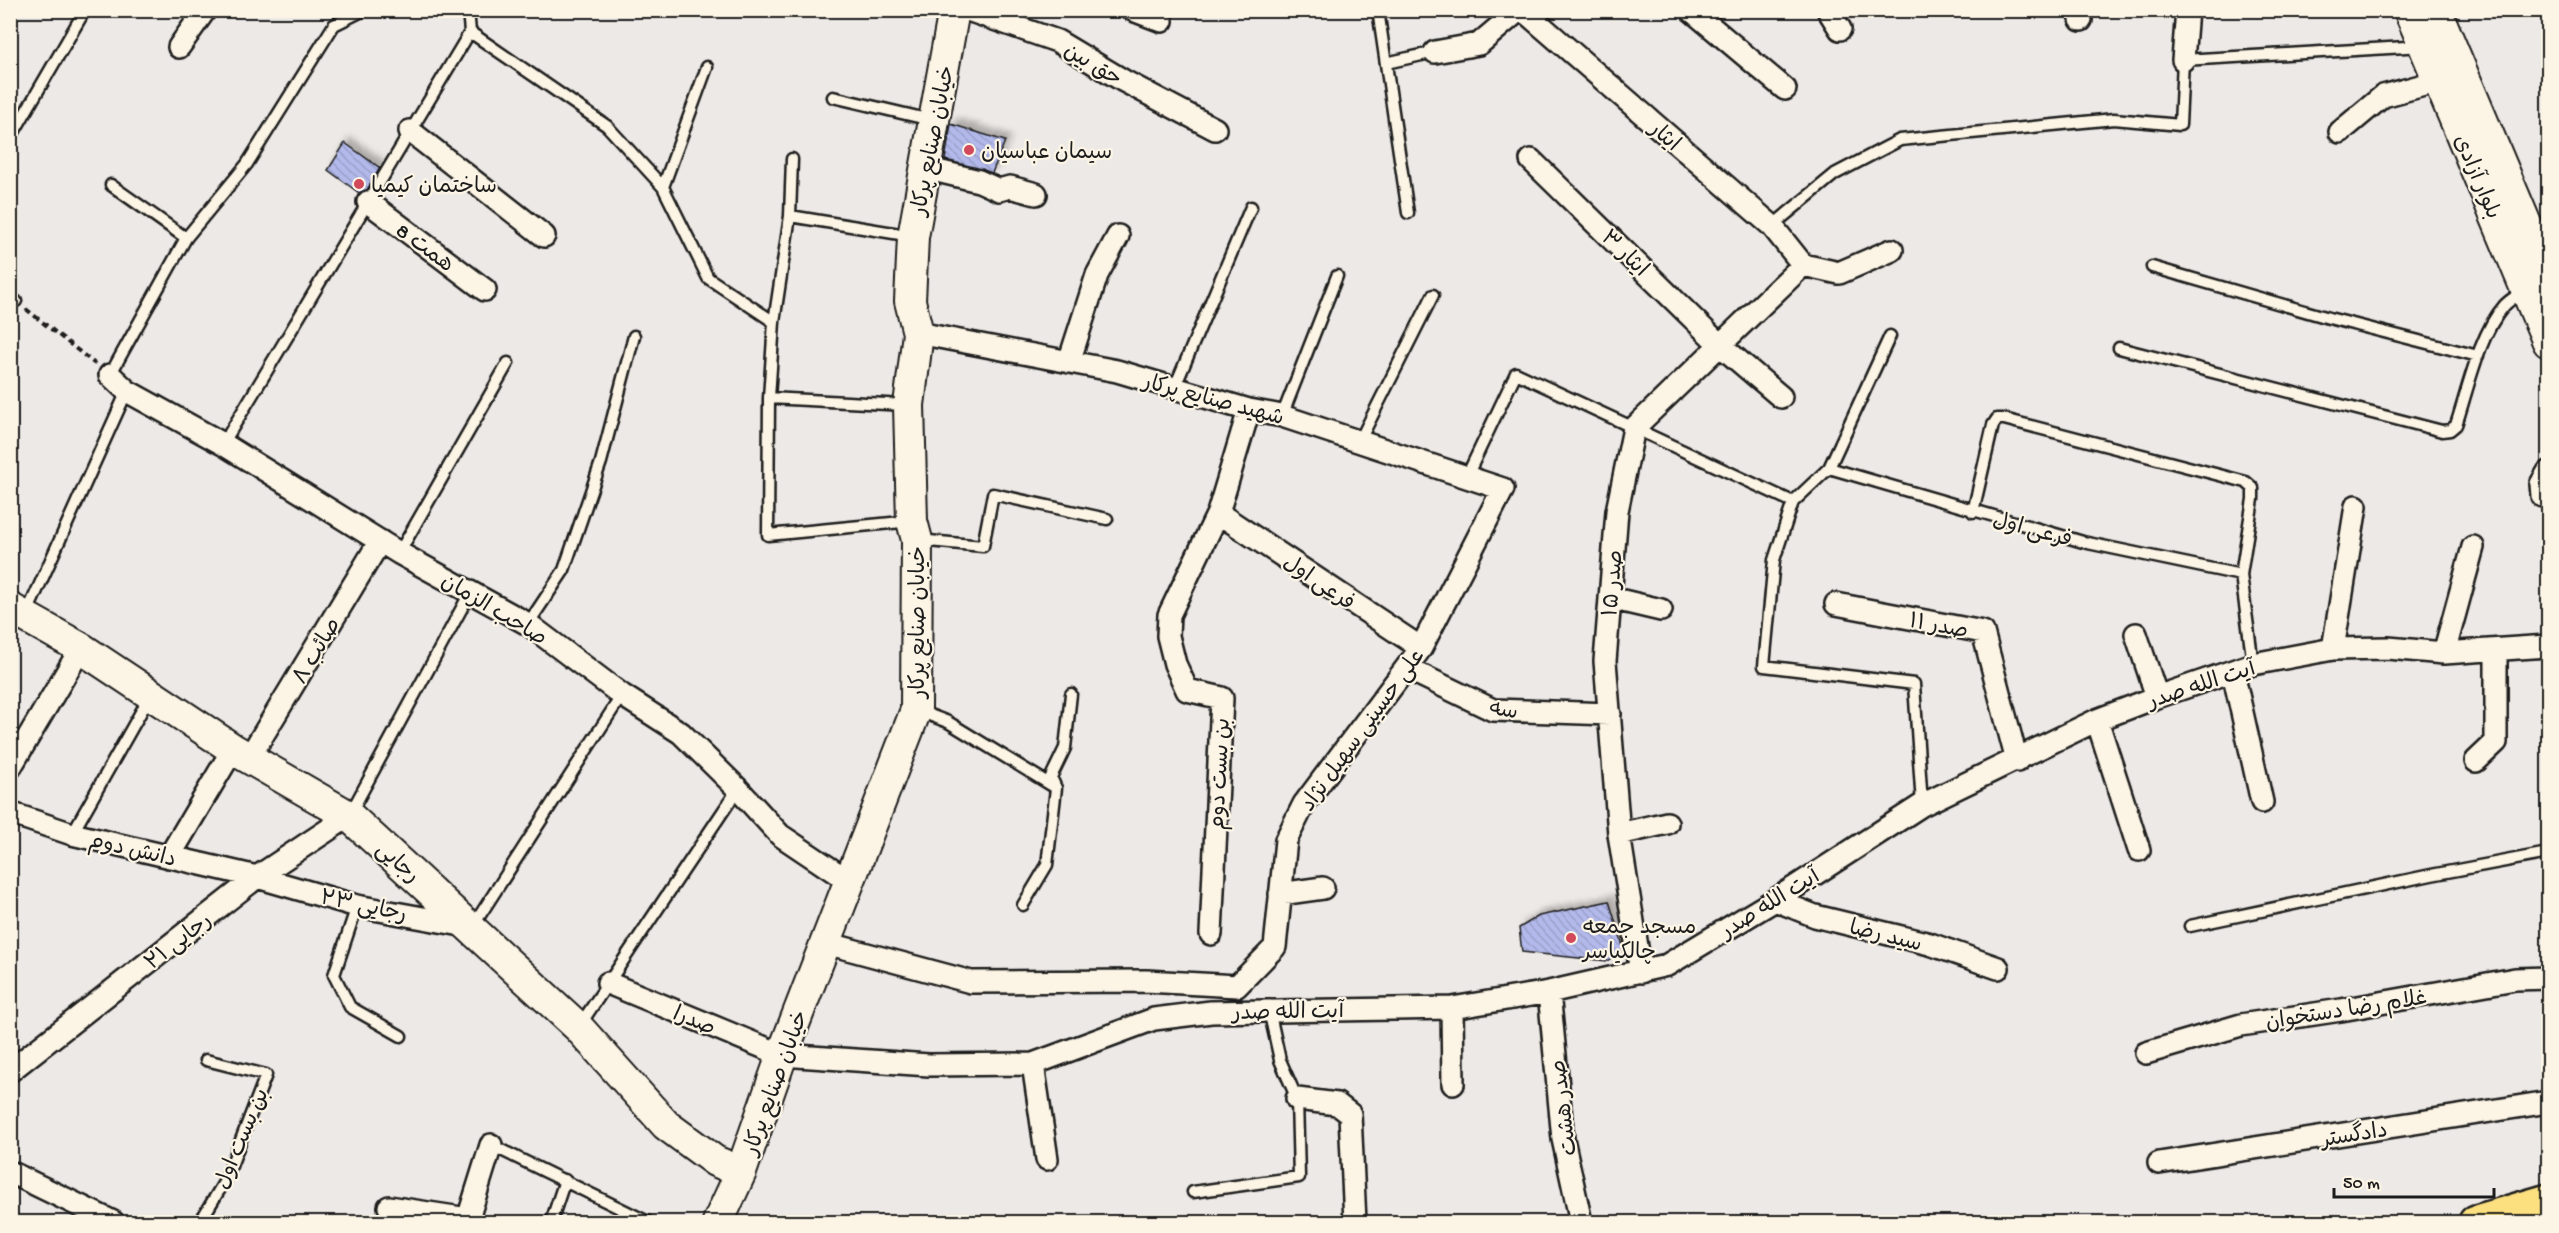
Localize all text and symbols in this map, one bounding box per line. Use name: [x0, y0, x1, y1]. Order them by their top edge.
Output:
street label: حق بین: [1058, 39, 1126, 94]
street label: خیابان صنایع پرکار: [907, 64, 962, 220]
street label: ایثار: [1641, 116, 1684, 159]
street label: بلوار آزادی: [2446, 131, 2506, 224]
place label: سیمان عباسیان: [981, 141, 1112, 167]
marker: سیمان عباسیان: [962, 143, 976, 157]
place label: ساختمان کیمیا: [371, 175, 497, 201]
marker: ساختمان کیمیا: [352, 177, 366, 191]
street label: همت 8: [389, 219, 458, 280]
street label: ایثار ۳: [1594, 226, 1652, 284]
street label: شهید صنایع پرکار: [1138, 370, 1286, 433]
street label: فرعی اول: [1989, 509, 2074, 555]
street label: خیابان صنایع پرکار: [907, 546, 933, 700]
street label: صدر ۱۵: [1599, 549, 1631, 618]
street label: فرعی اول: [1277, 551, 1359, 618]
street label: صاحب الزمان: [435, 570, 550, 653]
street label: صدر ۱۱: [1907, 609, 1970, 646]
street label: صائب ۸: [289, 614, 348, 690]
street label: علی حسینی سهیل نژاد: [1296, 645, 1432, 818]
street label: آیت الله صدر: [2142, 655, 2261, 717]
street label: سه: [1487, 697, 1520, 727]
street label: بن بست دوم: [1206, 717, 1239, 831]
street label: دانش دوم: [86, 829, 178, 876]
street label: رجایی: [369, 838, 424, 890]
street label: آیت الله صدر: [1714, 862, 1827, 947]
street label: رجایی ۲۳: [317, 886, 409, 930]
street label: رجایی ۲۱: [141, 909, 218, 977]
place label: مسجد جمعه چالکیاسر: [1581, 916, 1696, 967]
street label: سید رضا: [1846, 916, 1924, 959]
marker: مسجد جمعه چالکیاسر: [1564, 931, 1578, 945]
street label: غلام رضا دستخوان: [2264, 986, 2429, 1038]
street label: آیت الله صدر: [1230, 998, 1346, 1028]
street label: صدرا: [668, 1002, 719, 1043]
street label: خیابان صنایع پرکار: [739, 1007, 816, 1161]
street label: صدر هشت: [1547, 1058, 1585, 1157]
street label: بن بست اول: [211, 1085, 277, 1194]
street label: دادگستر: [2317, 1116, 2390, 1155]
scale bar: [2334, 1161, 2494, 1199]
text: 50 m: [2343, 1174, 2380, 1195]

